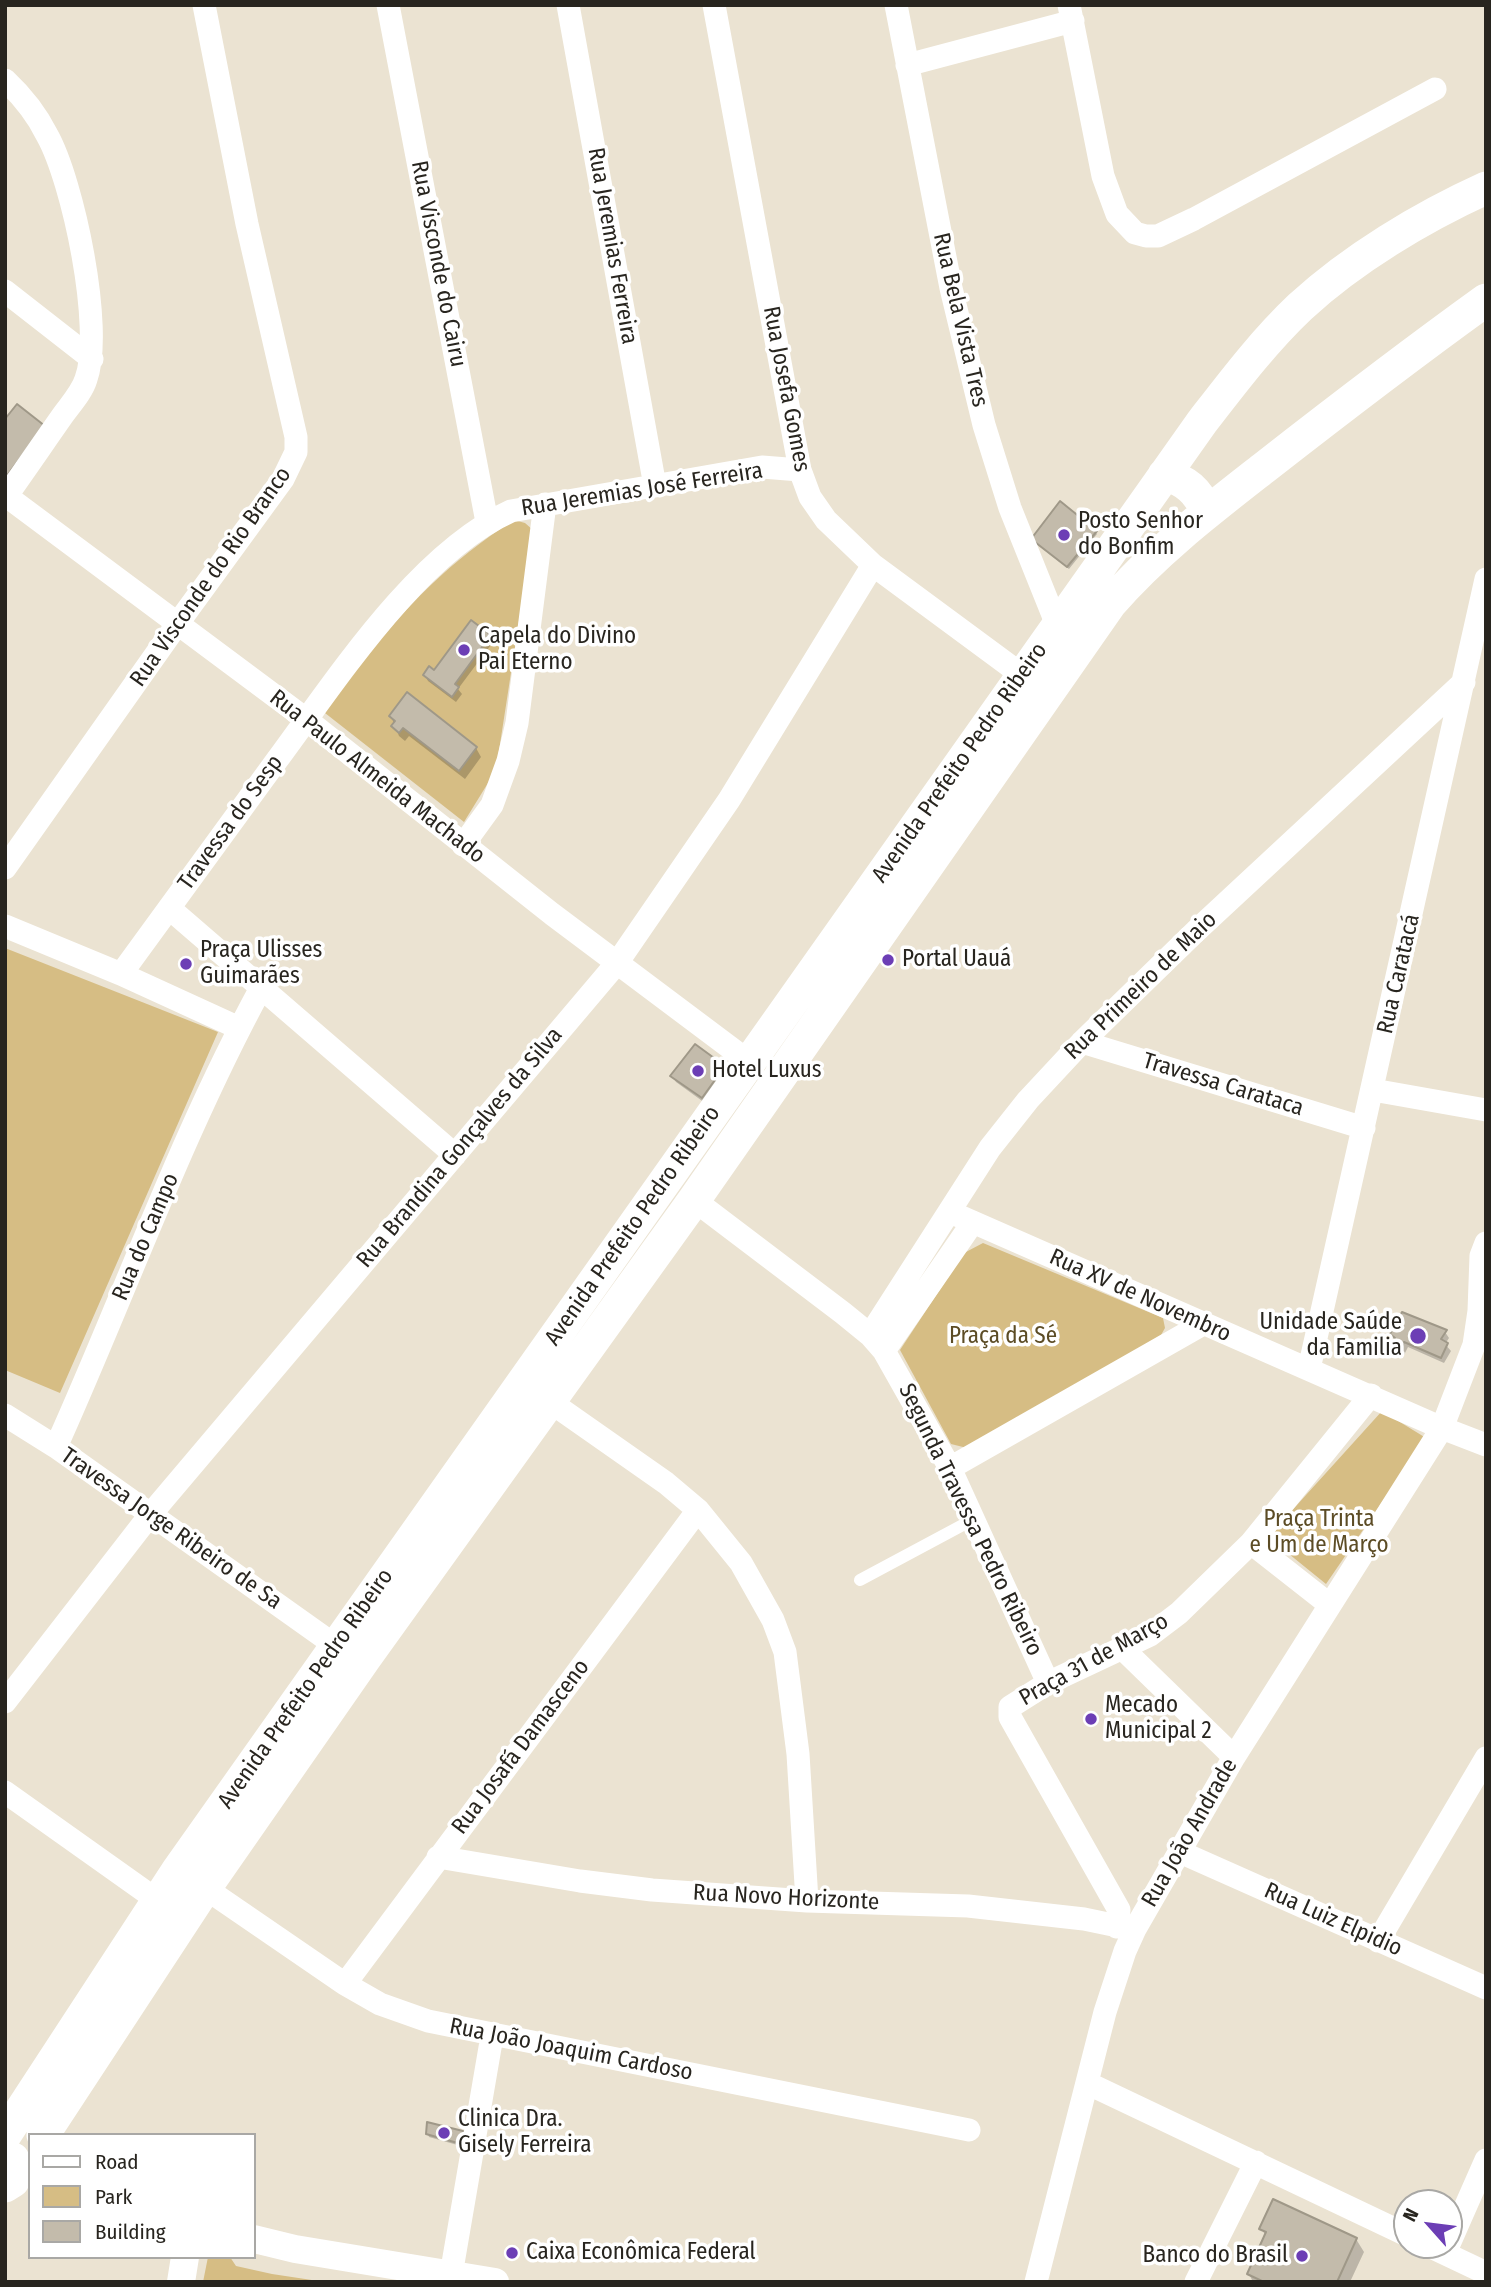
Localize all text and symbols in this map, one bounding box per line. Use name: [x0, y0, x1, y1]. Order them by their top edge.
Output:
street label: Rua Jeremias Ferreira: [581, 146, 643, 346]
street label: Rua Visconde do Cairu: [404, 158, 472, 370]
street label: Rua Bela Vista Tres: [927, 230, 993, 410]
street label: Rua Josefa Gomes: [756, 304, 816, 474]
street label: Rua Jeremias José Ferreira: [519, 457, 765, 523]
street label: Rua Visconde do Rio Branco: [125, 462, 297, 692]
place label: Posto Senhor do Bonfim: [1078, 508, 1203, 562]
marker: Posto Senhor do Bonfim: [1056, 527, 1072, 543]
place label: Capela do Divino Pai Eterno: [478, 623, 636, 677]
street label: Avenida Prefeito Pedro Ribeiro: [867, 638, 1053, 888]
marker: Capela do Divino Pai Eterno: [456, 642, 472, 658]
street label: Rua Paulo Almeida Machado: [264, 684, 490, 870]
street label: Travessa do Sesp: [173, 750, 289, 896]
street label: Rua Primeiro de Maio: [1059, 906, 1223, 1066]
street label: Rua Caratacá: [1372, 911, 1426, 1037]
place label: Praça Ulisses Guimarães: [200, 937, 322, 991]
place label: Portal Uauá: [902, 946, 1011, 974]
marker: Portal Uauá: [880, 952, 896, 968]
marker: Praça Ulisses Guimarães: [178, 956, 194, 972]
street label: Rua Brandina Gonçalves da Silva: [351, 1022, 569, 1274]
street label: Travessa Carataca: [1139, 1047, 1307, 1123]
place label: Hotel Luxus: [712, 1057, 822, 1085]
marker: Hotel Luxus: [690, 1063, 706, 1079]
street label: Avenida Prefeito Pedro Ribeiro: [540, 1101, 726, 1351]
street label: Rua do Campo: [107, 1169, 185, 1305]
street label: Rua XV de Novembro: [1045, 1244, 1235, 1348]
place label: Unidade Saúde da Familia: [1259, 1309, 1402, 1363]
park label: Praça da Sé: [949, 1323, 1057, 1351]
marker: Unidade Saúde da Familia: [1408, 1326, 1428, 1346]
street label: Segunda Travessa Pedro Ribeiro: [892, 1379, 1048, 1661]
street label: Travessa Jorge Ribeiro de Sa: [55, 1442, 287, 1616]
park label: Praça Trinta e Um de Março: [1250, 1506, 1388, 1560]
street label: Avenida Prefeito Pedro Ribeiro: [213, 1564, 399, 1814]
street label: Praça 31 de Março: [1015, 1608, 1173, 1712]
street label: Rua Josafá Damasceno: [446, 1654, 596, 1840]
place label: Mecado Municipal 2: [1105, 1692, 1212, 1746]
marker: Mecado Municipal 2: [1083, 1711, 1099, 1727]
street label: Rua João Andrade: [1136, 1754, 1244, 1912]
street label: Rua Luiz Elpidio: [1260, 1877, 1406, 1963]
street label: Rua Novo Horizonte: [692, 1879, 880, 1917]
street label: Rua João Joaquim Cardoso: [447, 2013, 695, 2087]
place label: Clinica Dra. Gisely Ferreira: [458, 2106, 591, 2160]
marker: Clinica Dra. Gisely Ferreira: [436, 2125, 452, 2141]
legend: [28, 2133, 256, 2259]
text: Road: [95, 2149, 139, 2175]
text: Park: [95, 2184, 132, 2210]
north arrow: [1393, 2189, 1463, 2259]
text: N: [1398, 2204, 1424, 2225]
text: Building: [95, 2219, 166, 2245]
place label: Caixa Econômica Federal: [526, 2239, 755, 2267]
place label: Banco do Brasil: [1143, 2242, 1288, 2270]
marker: Caixa Econômica Federal: [504, 2245, 520, 2261]
marker: Banco do Brasil: [1294, 2248, 1310, 2264]

